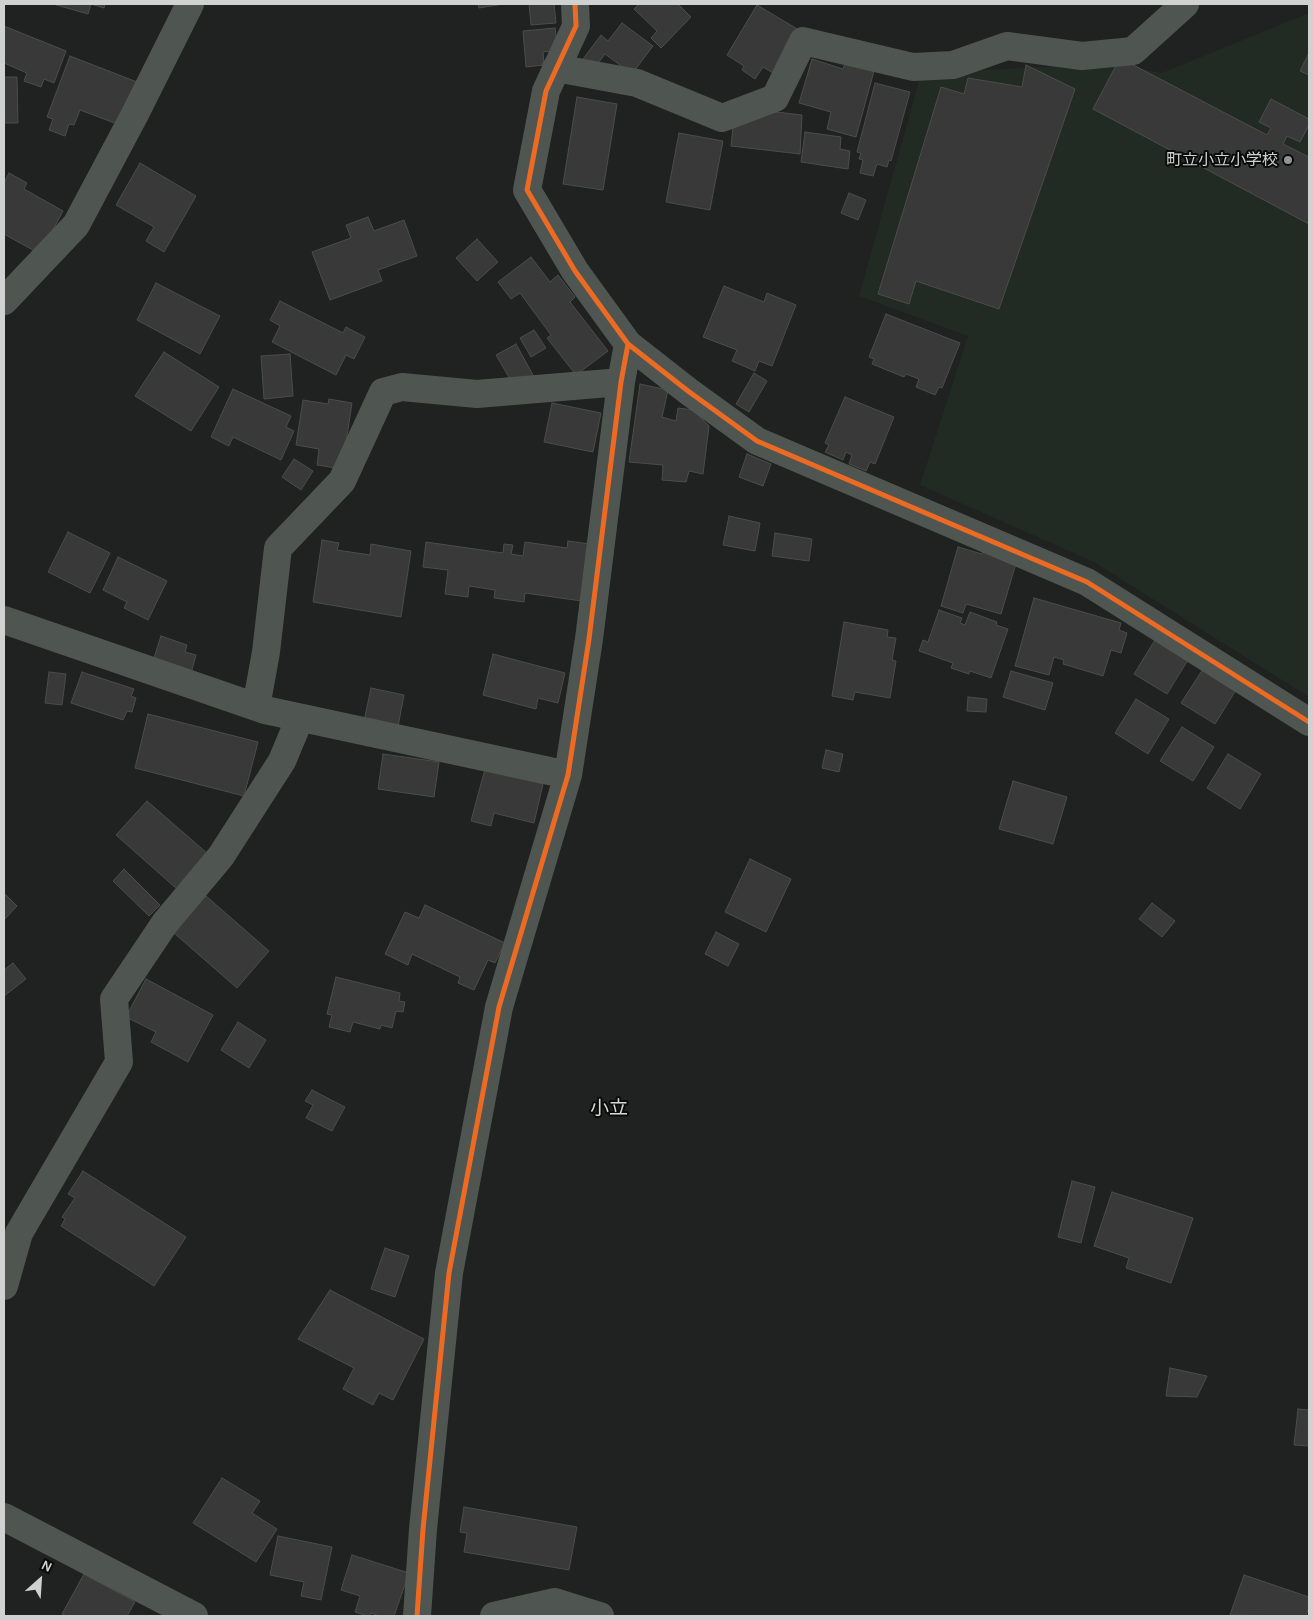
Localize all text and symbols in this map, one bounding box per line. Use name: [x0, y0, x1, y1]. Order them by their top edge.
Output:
place label: 町立小立小学校: [1166, 150, 1278, 170]
marker: 町立小立小学校: [1282, 154, 1294, 166]
district label: 小立: [590, 1098, 628, 1120]
north arrow: [15, 1555, 65, 1605]
text: N: [39, 1556, 55, 1576]

